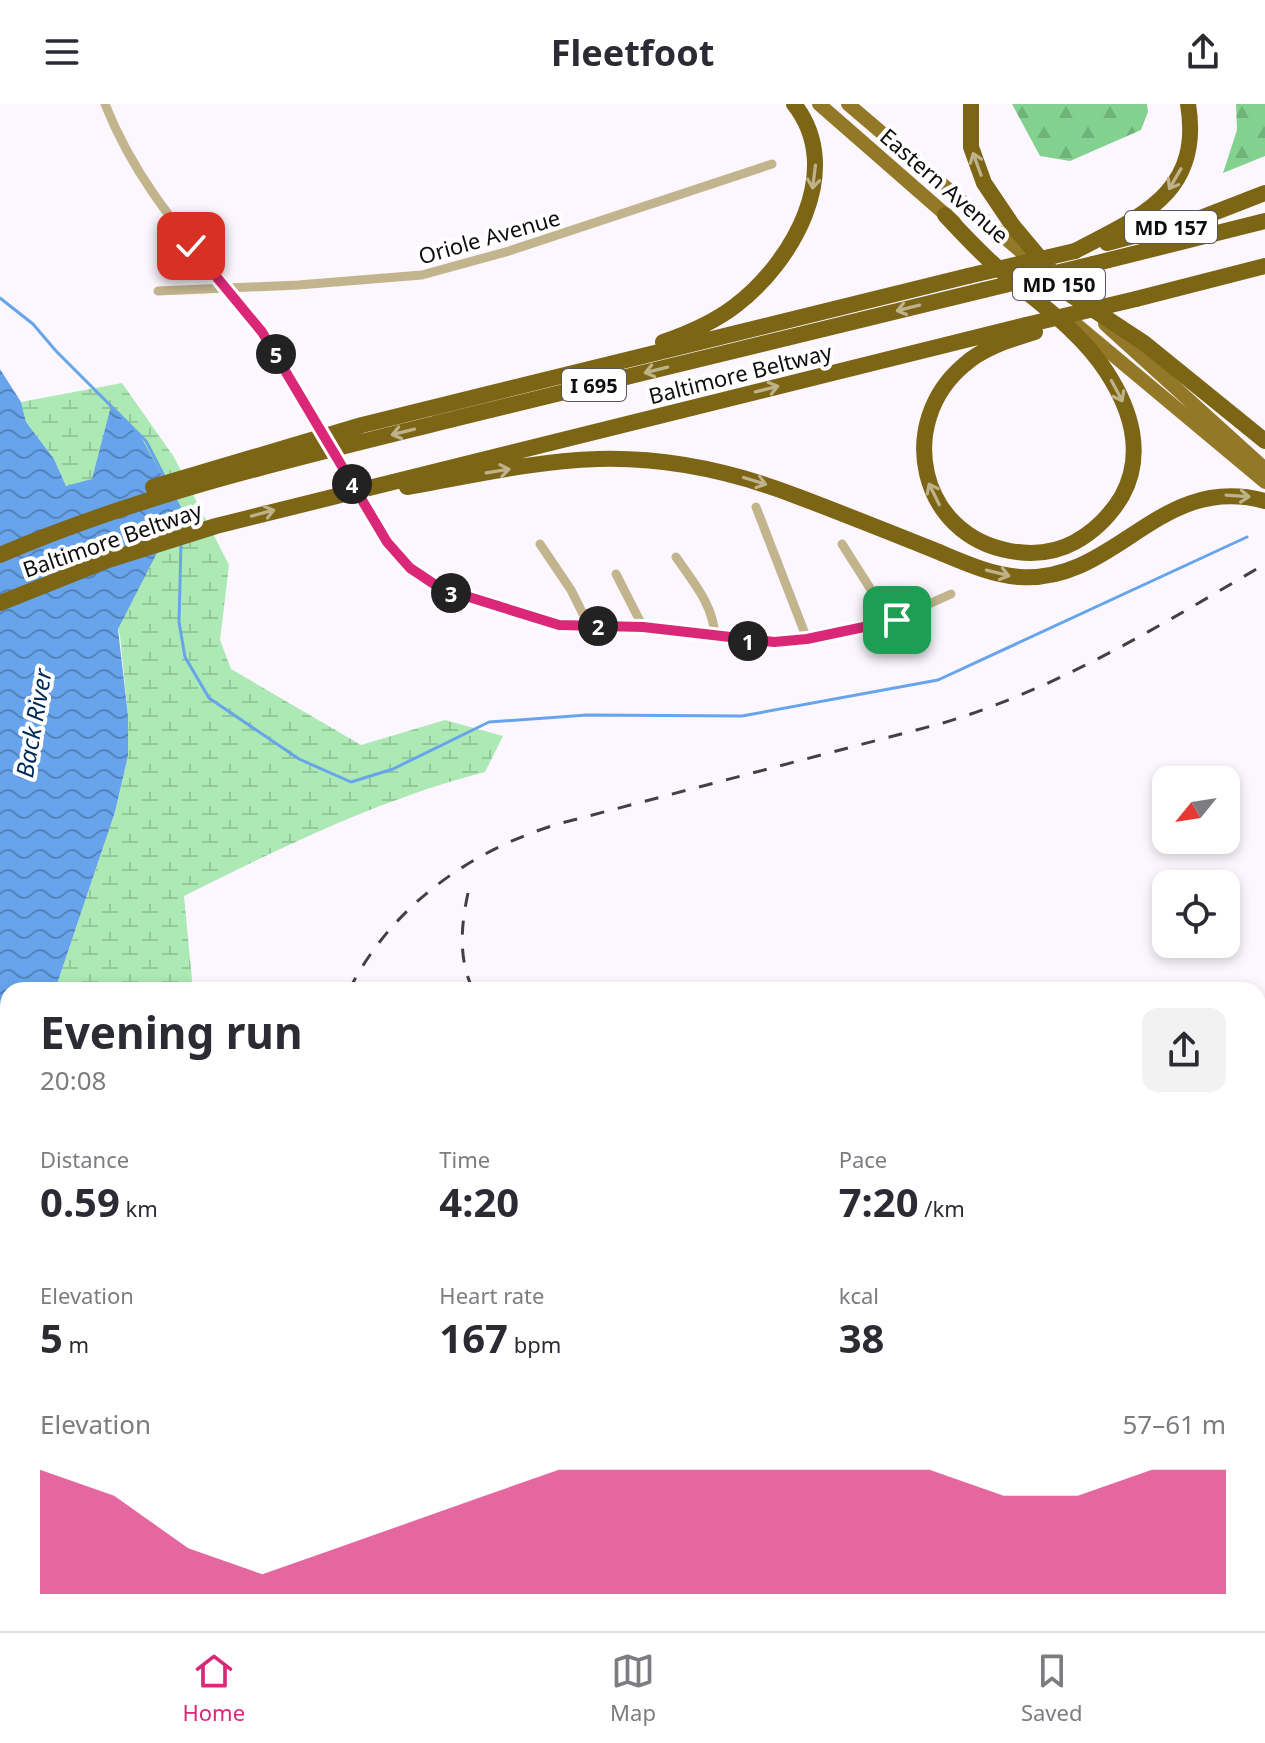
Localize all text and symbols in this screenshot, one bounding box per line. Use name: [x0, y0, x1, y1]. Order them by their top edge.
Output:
text: Fleetfoot: [551, 28, 714, 77]
icon: menu: [40, 30, 84, 74]
icon: share: [1181, 30, 1225, 74]
street label: Eastern Avenue: [874, 121, 1016, 249]
one-way arrow: [968, 152, 983, 177]
one-way arrow: [806, 163, 821, 190]
one-way arrow: [1167, 167, 1183, 190]
street label: Oriole Avenue: [415, 201, 563, 271]
road number: MD 157: [1125, 211, 1217, 243]
pin: [157, 212, 225, 280]
icon: check: [169, 224, 213, 268]
road number: MD 150: [1013, 268, 1105, 300]
one-way arrow: [896, 302, 922, 317]
pin: 5: [256, 334, 296, 374]
street label: Baltimore Beltway: [645, 336, 835, 410]
text: 5: [270, 339, 282, 369]
one-way arrow: [643, 363, 669, 378]
road number: I 695: [562, 369, 626, 401]
one-way arrow: [1110, 378, 1126, 402]
one-way arrow: [753, 380, 779, 395]
one-way arrow: [391, 425, 416, 440]
one-way arrow: [485, 463, 510, 478]
pin: 4: [332, 464, 372, 504]
text: 4: [346, 469, 358, 499]
one-way arrow: [742, 475, 767, 489]
one-way arrow: [926, 482, 942, 506]
one-way arrow: [1224, 489, 1250, 504]
street label: Baltimore Beltway: [18, 494, 206, 584]
one-way arrow: [250, 505, 276, 520]
one-way arrow: [985, 566, 1011, 581]
pin: 3: [431, 573, 471, 613]
text: 3: [445, 578, 457, 608]
pin: [863, 586, 931, 654]
icon: arrive: [875, 598, 919, 642]
pin: 2: [578, 606, 618, 646]
text: 2: [592, 611, 604, 641]
pin: 1: [728, 621, 768, 661]
text: 1: [742, 626, 754, 656]
water label: Back River: [7, 665, 59, 780]
north arrow: [1152, 766, 1240, 854]
map controls: [1152, 766, 1240, 958]
button: locate: [1152, 870, 1240, 958]
text: Evening run: [40, 1002, 303, 1062]
button: share: [1142, 1008, 1226, 1092]
text: 20:08: [40, 1062, 106, 1098]
text: Distance: [40, 1144, 129, 1174]
text: Time: [439, 1144, 490, 1174]
text: Pace: [839, 1144, 887, 1174]
text: 0.59: [40, 1174, 120, 1229]
text: 4:20: [439, 1174, 519, 1229]
text: 7:20: [839, 1174, 919, 1229]
text: km: [120, 1193, 158, 1223]
text: /km: [919, 1193, 965, 1223]
text: Elevation: [40, 1280, 134, 1310]
text: Heart rate: [439, 1280, 544, 1310]
text: kcal: [839, 1280, 879, 1310]
text: 5: [40, 1310, 63, 1365]
text: 167: [439, 1310, 508, 1365]
text: 38: [839, 1310, 884, 1365]
text: m: [63, 1329, 89, 1359]
text: bpm: [508, 1329, 561, 1359]
text: Elevation: [40, 1406, 151, 1442]
text: 57–61 m: [1122, 1406, 1226, 1442]
tab: Home: [183, 1649, 245, 1727]
tab: Map: [610, 1649, 656, 1727]
tab: Saved: [1021, 1649, 1082, 1727]

